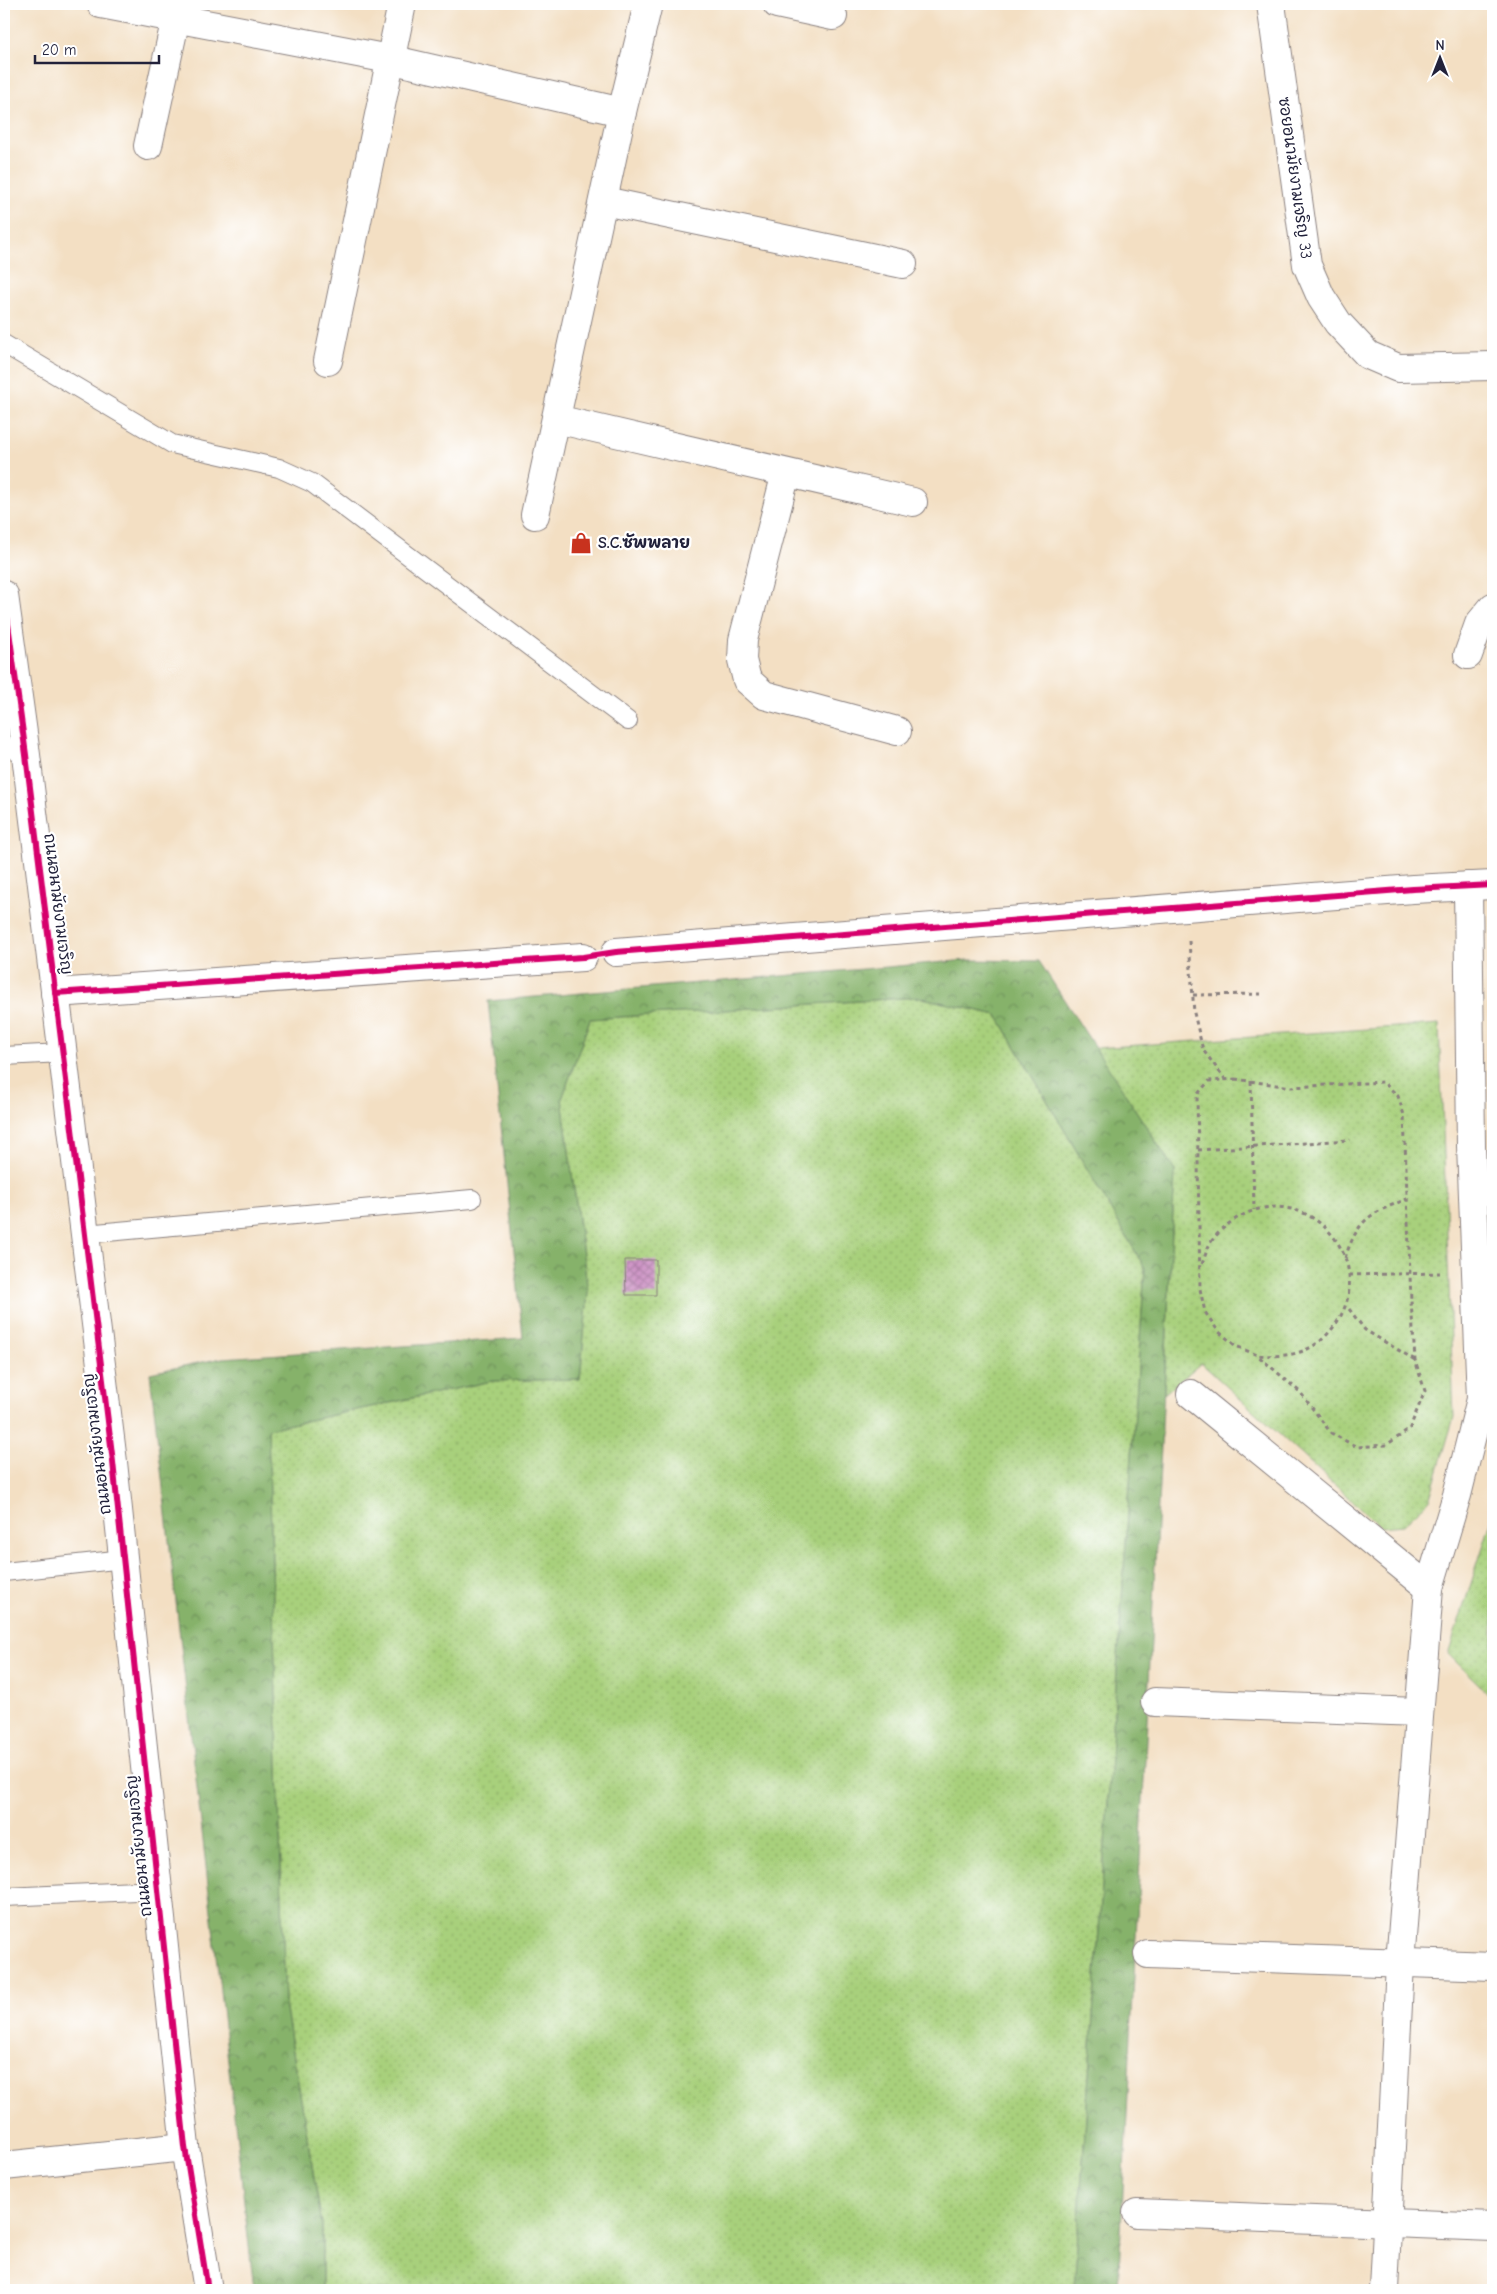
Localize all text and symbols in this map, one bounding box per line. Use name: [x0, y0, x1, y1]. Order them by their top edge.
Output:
scale bar: [35, 32, 159, 64]
north arrow: [1414, 32, 1464, 82]
text: N: [1435, 37, 1445, 54]
text: 20 m: [42, 41, 76, 59]
street label: ซอยอนามัยงามเจริญ 33: [1275, 96, 1317, 260]
shop icon: S.C.ซัพพลาย: [568, 530, 594, 556]
place label: S.C.ซัพพลาย: [598, 533, 690, 552]
street label: ถนนอนามัยงามเจริญ: [40, 832, 78, 976]
street label: ถนนอนามัยงามเจริญ: [77, 1372, 115, 1516]
street label: ถนนอนามัยงามเจริญ: [121, 1774, 155, 1918]

